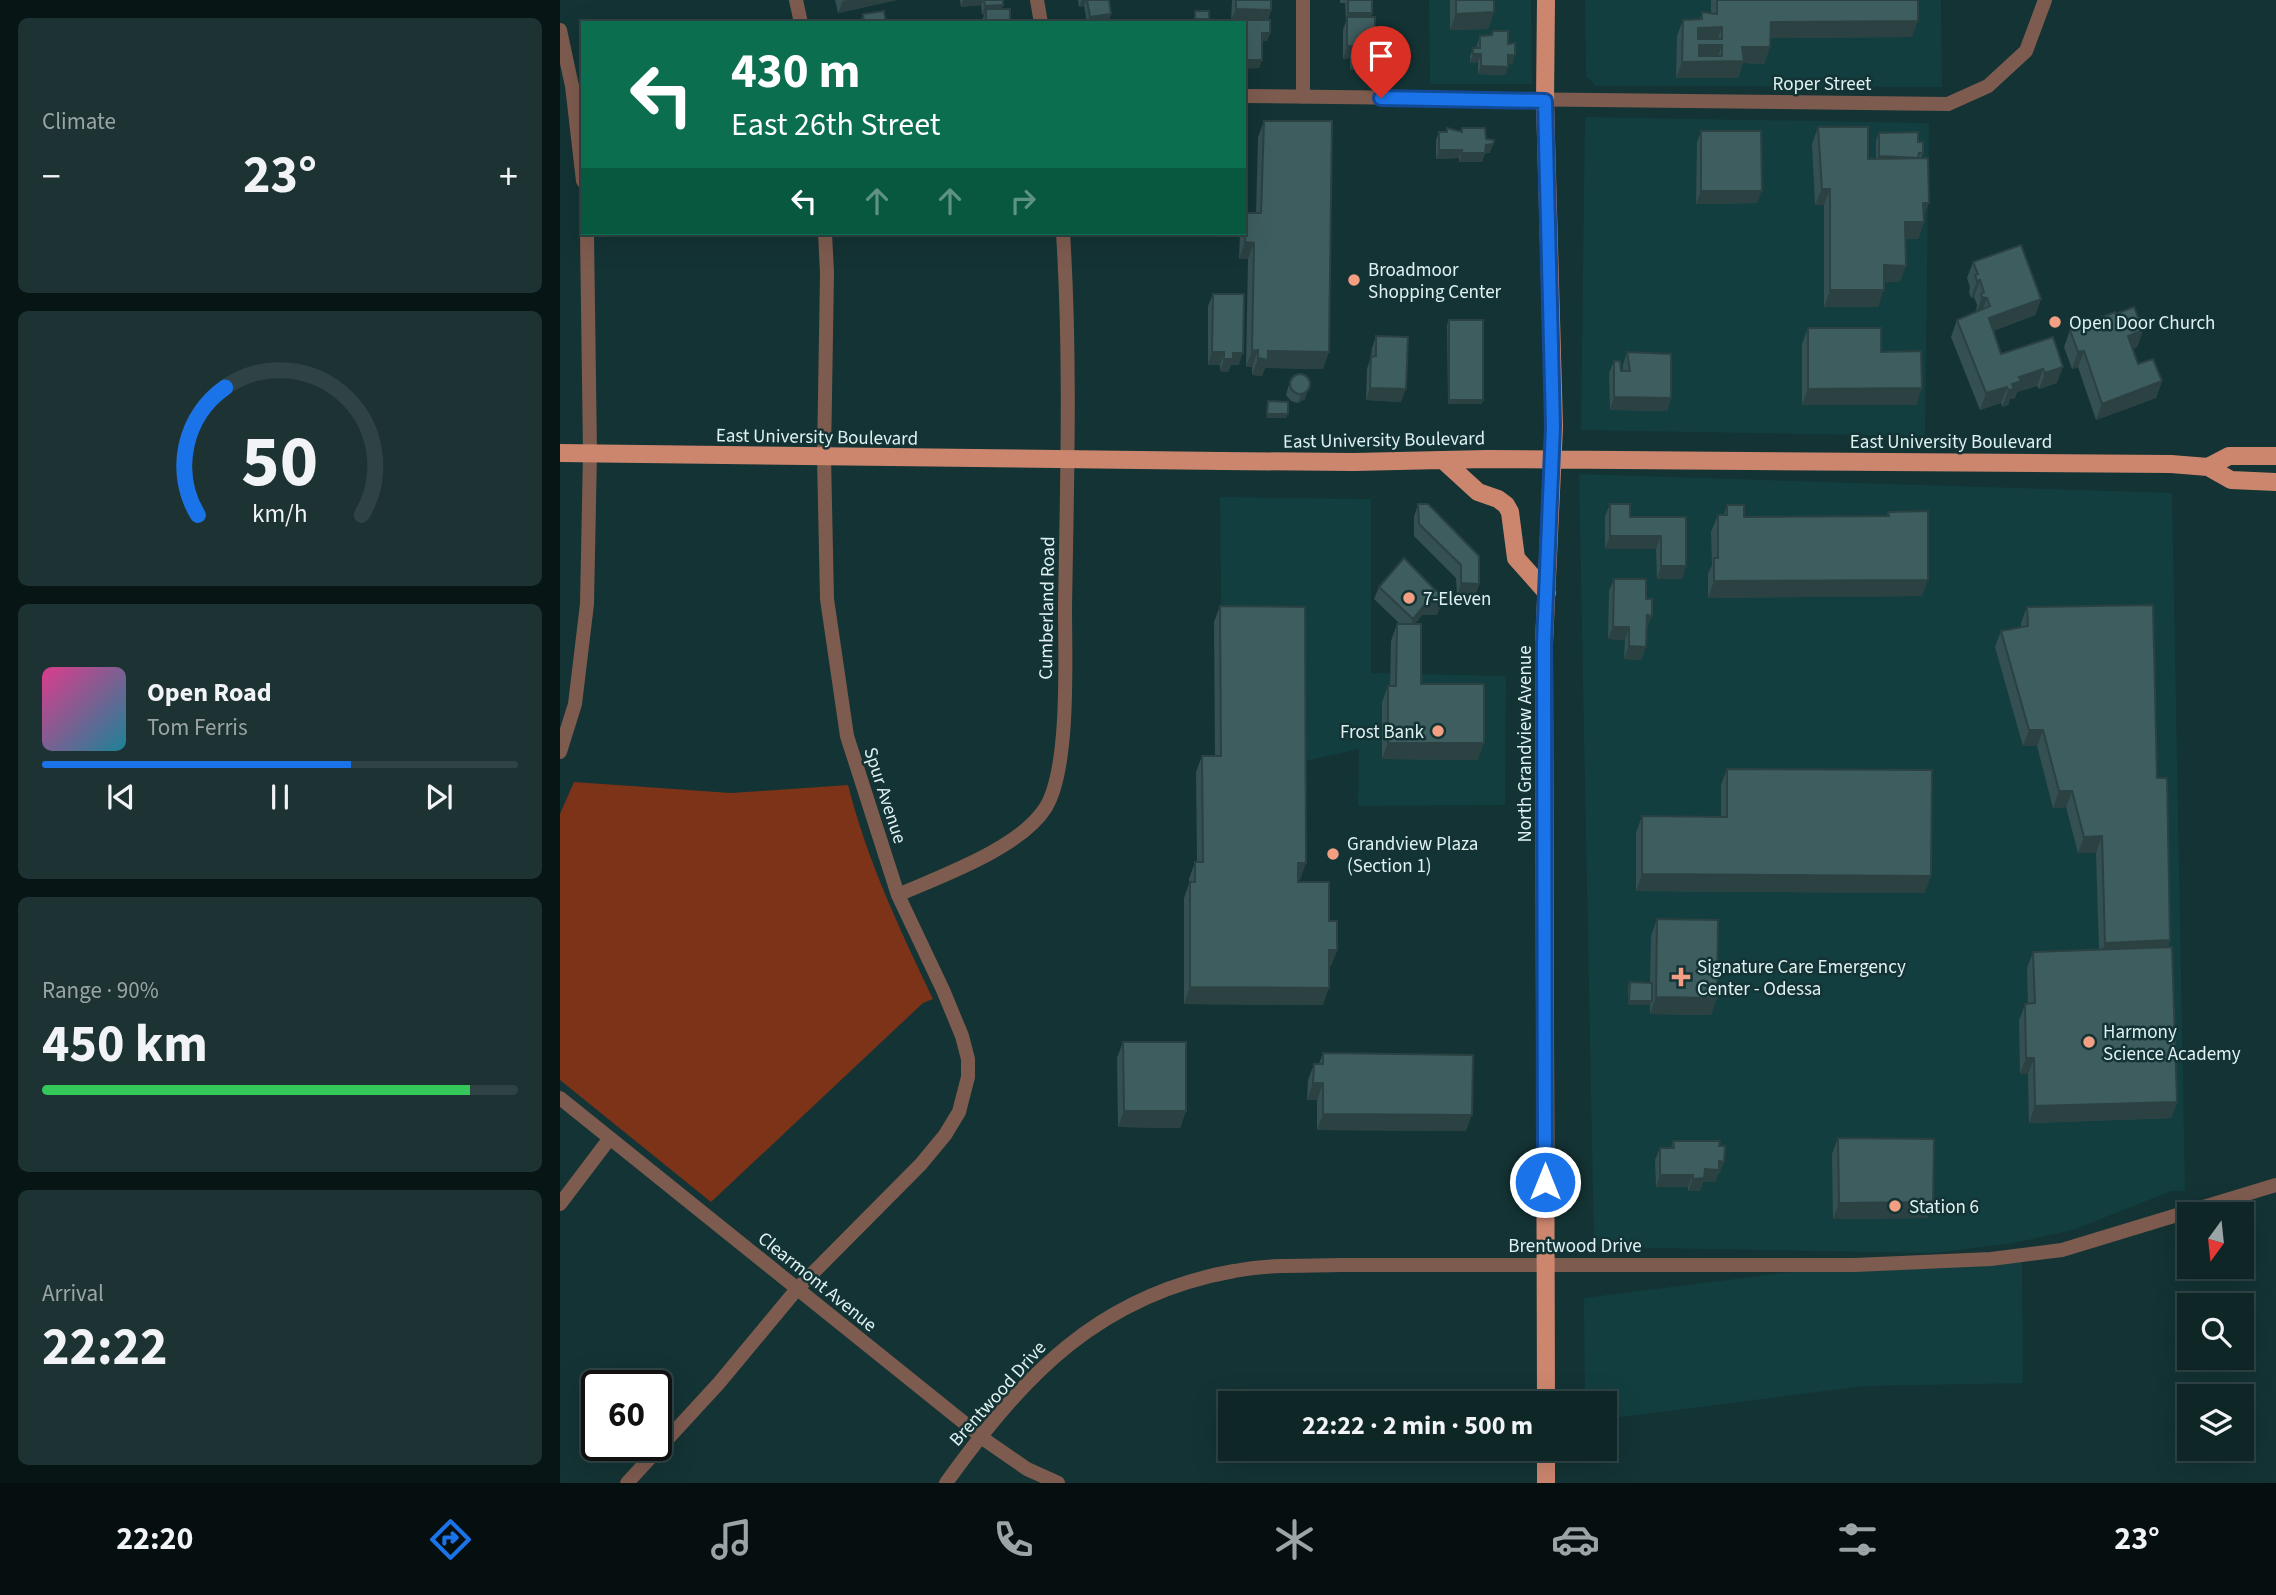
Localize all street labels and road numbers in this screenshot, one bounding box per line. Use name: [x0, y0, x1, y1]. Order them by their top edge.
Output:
street label: Roper Street: [1773, 71, 1872, 98]
street label: East University Boulevard: [716, 422, 918, 453]
street label: East University Boulevard: [1283, 425, 1485, 456]
street label: East University Boulevard: [1850, 429, 2052, 456]
street label: Cumberland Road: [1033, 536, 1062, 680]
street label: North Grandview Avenue: [1512, 645, 1539, 843]
street label: Spur Avenue: [856, 744, 913, 847]
street label: Clearmont Avenue: [752, 1226, 882, 1339]
street label: Brentwood Drive: [1508, 1233, 1642, 1260]
street label: Brentwood Drive: [943, 1335, 1053, 1453]

